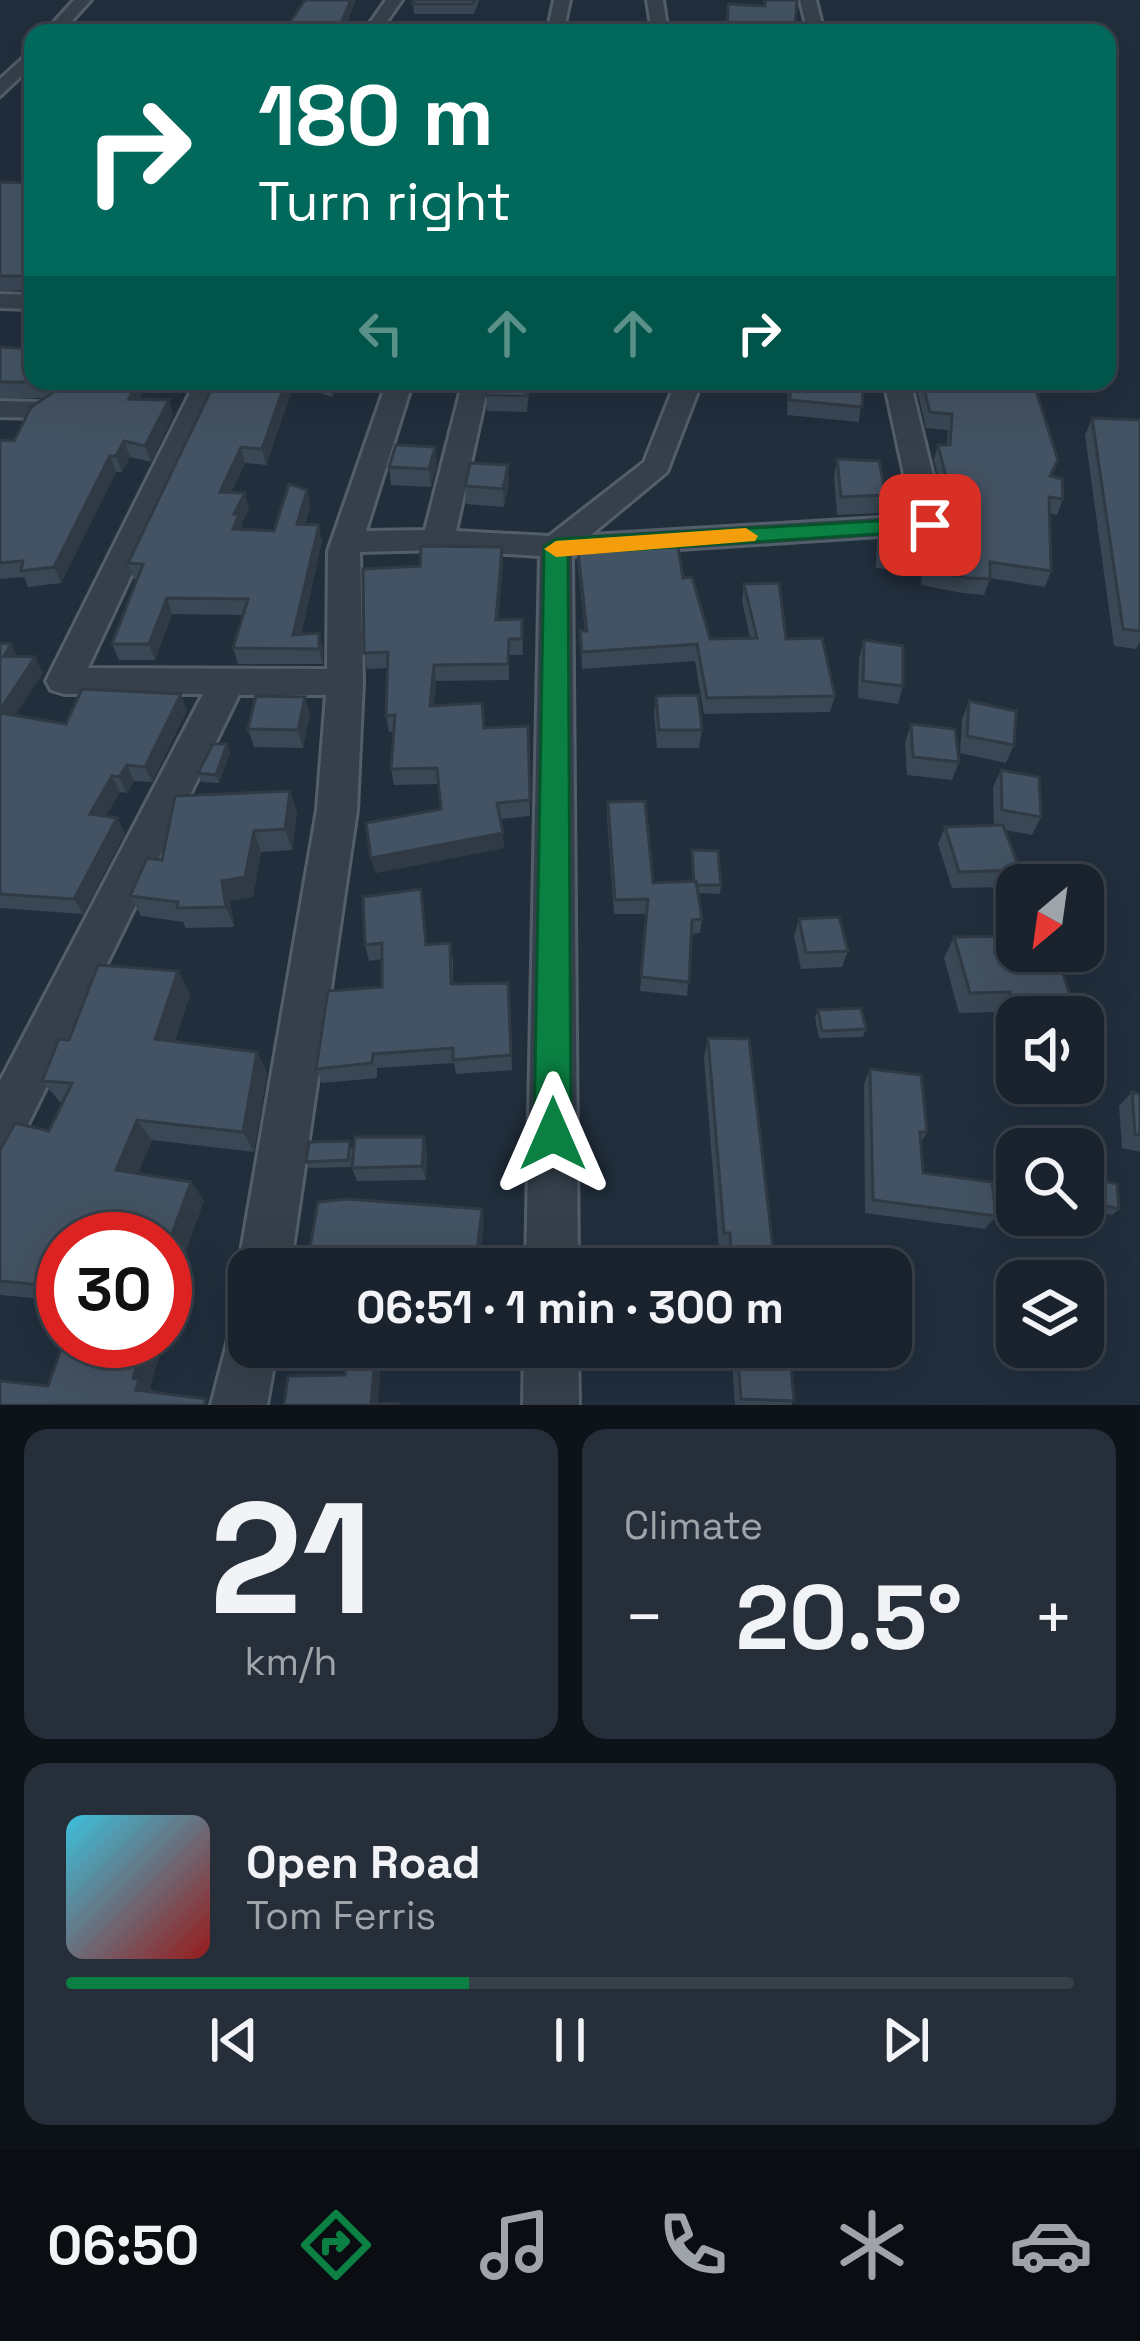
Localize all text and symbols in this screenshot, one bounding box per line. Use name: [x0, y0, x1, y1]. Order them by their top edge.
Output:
text: 180 m: [258, 62, 494, 170]
icon: right: [60, 72, 216, 228]
text: Turn right: [258, 167, 511, 236]
icon: left: [348, 300, 414, 366]
icon: ahead: [474, 300, 540, 366]
icon: ahead: [600, 300, 666, 366]
icon: right: [726, 300, 792, 366]
pin: [879, 474, 981, 576]
icon: arrive: [897, 492, 963, 558]
north arrow: [996, 864, 1104, 972]
map controls: [996, 864, 1104, 1368]
button: sound: [996, 996, 1104, 1104]
position arrow: [490, 1071, 616, 1197]
button: search: [996, 1128, 1104, 1236]
speed limit sign: 30: [36, 1212, 192, 1368]
button: layers: [996, 1260, 1104, 1368]
text: 06:51 · 1 min · 300 m: [356, 1279, 784, 1336]
text: 21: [209, 1459, 373, 1659]
text: Climate: [624, 1501, 763, 1550]
text: 20.5°: [736, 1560, 962, 1675]
text: −: [624, 1575, 665, 1659]
text: +: [1033, 1575, 1074, 1659]
text: km/h: [245, 1637, 337, 1686]
text: Open Road: [246, 1834, 481, 1891]
text: Tom Ferris: [246, 1891, 436, 1940]
icon: previous: [201, 2007, 267, 2073]
icon: pause: [537, 2007, 603, 2073]
icon: next: [873, 2007, 939, 2073]
icon: directions: [294, 2203, 378, 2287]
icon: music: [473, 2203, 557, 2287]
icon: phone: [651, 2203, 735, 2287]
icon: climate: [830, 2203, 914, 2287]
icon: car: [1009, 2203, 1093, 2287]
text: 06:50: [47, 2211, 199, 2280]

